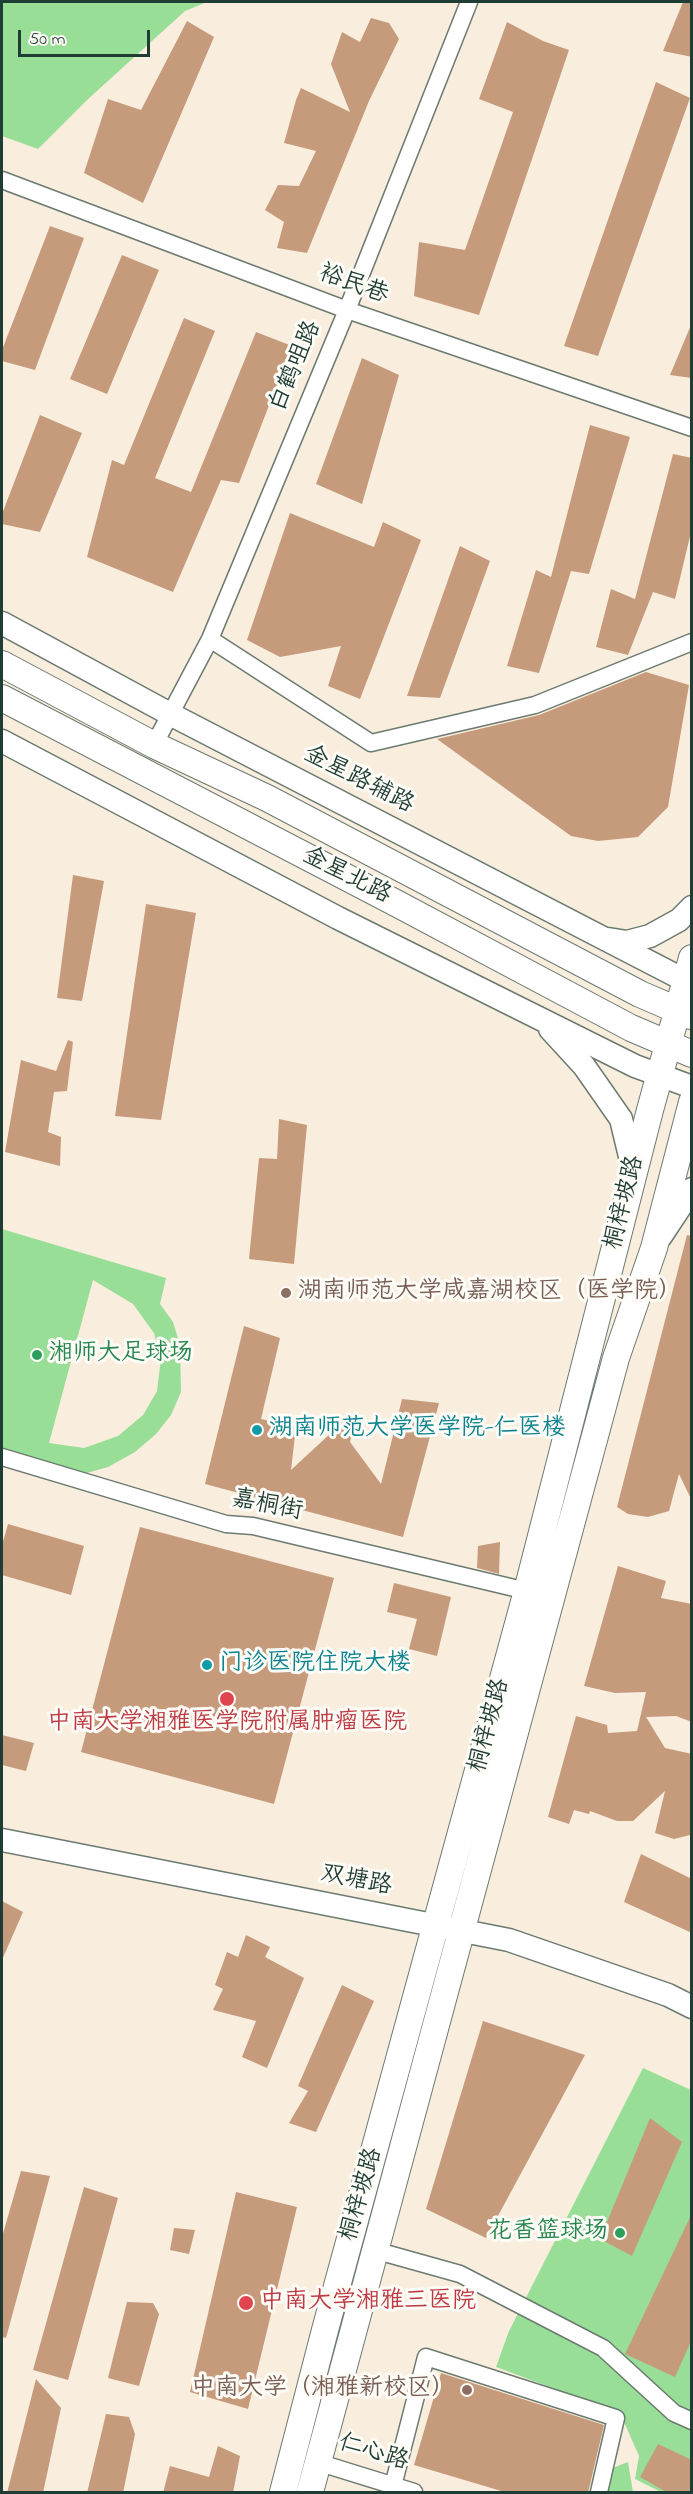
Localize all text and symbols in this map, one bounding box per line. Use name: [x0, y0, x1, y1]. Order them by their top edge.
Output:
scale bar: [21, 18, 153, 56]
text: 50 m: [29, 27, 66, 53]
street label: 裕民巷: [314, 260, 392, 312]
street label: 白鹤咀路: [265, 317, 329, 417]
street label: 金星路辅路: [298, 741, 418, 821]
street label: 金星北路: [297, 842, 395, 912]
street label: 桐梓坡路: [600, 1153, 652, 1253]
place label: 湖南师范大学咸嘉湖校区（医学院）: [298, 1279, 682, 1307]
marker: 湖南师范大学咸嘉湖校区（医学院）: [279, 1286, 293, 1300]
place label: 湘师大足球场: [49, 1341, 193, 1369]
marker: 湘师大足球场: [30, 1348, 44, 1362]
place label: 湖南师范大学医学院-仁医楼: [269, 1416, 566, 1444]
marker: 湖南师范大学医学院-仁医楼: [250, 1423, 264, 1437]
street label: 嘉桐街: [229, 1486, 305, 1528]
place label: 门诊医院住院大楼: [219, 1651, 411, 1679]
marker: 门诊医院住院大楼: [200, 1658, 214, 1672]
street label: 桐梓坡路: [465, 1676, 517, 1776]
marker: 中南大学湘雅医学院附属肿瘤医院: [218, 1690, 236, 1708]
place label: 中南大学湘雅医学院附属肿瘤医院: [47, 1710, 407, 1738]
street label: 双塘路: [318, 1861, 394, 1903]
street label: 桐梓坡路: [336, 2145, 390, 2245]
place label: 花香篮球场: [488, 2219, 608, 2247]
marker: 花香篮球场: [613, 2226, 627, 2240]
place label: 中南大学湘雅三医院: [260, 2289, 476, 2317]
marker: 中南大学湘雅三医院: [237, 2294, 255, 2312]
place label: 中南大学（湘雅新校区）: [191, 2376, 455, 2404]
marker: 中南大学（湘雅新校区）: [460, 2383, 474, 2397]
street label: 仁心路: [334, 2430, 412, 2478]

